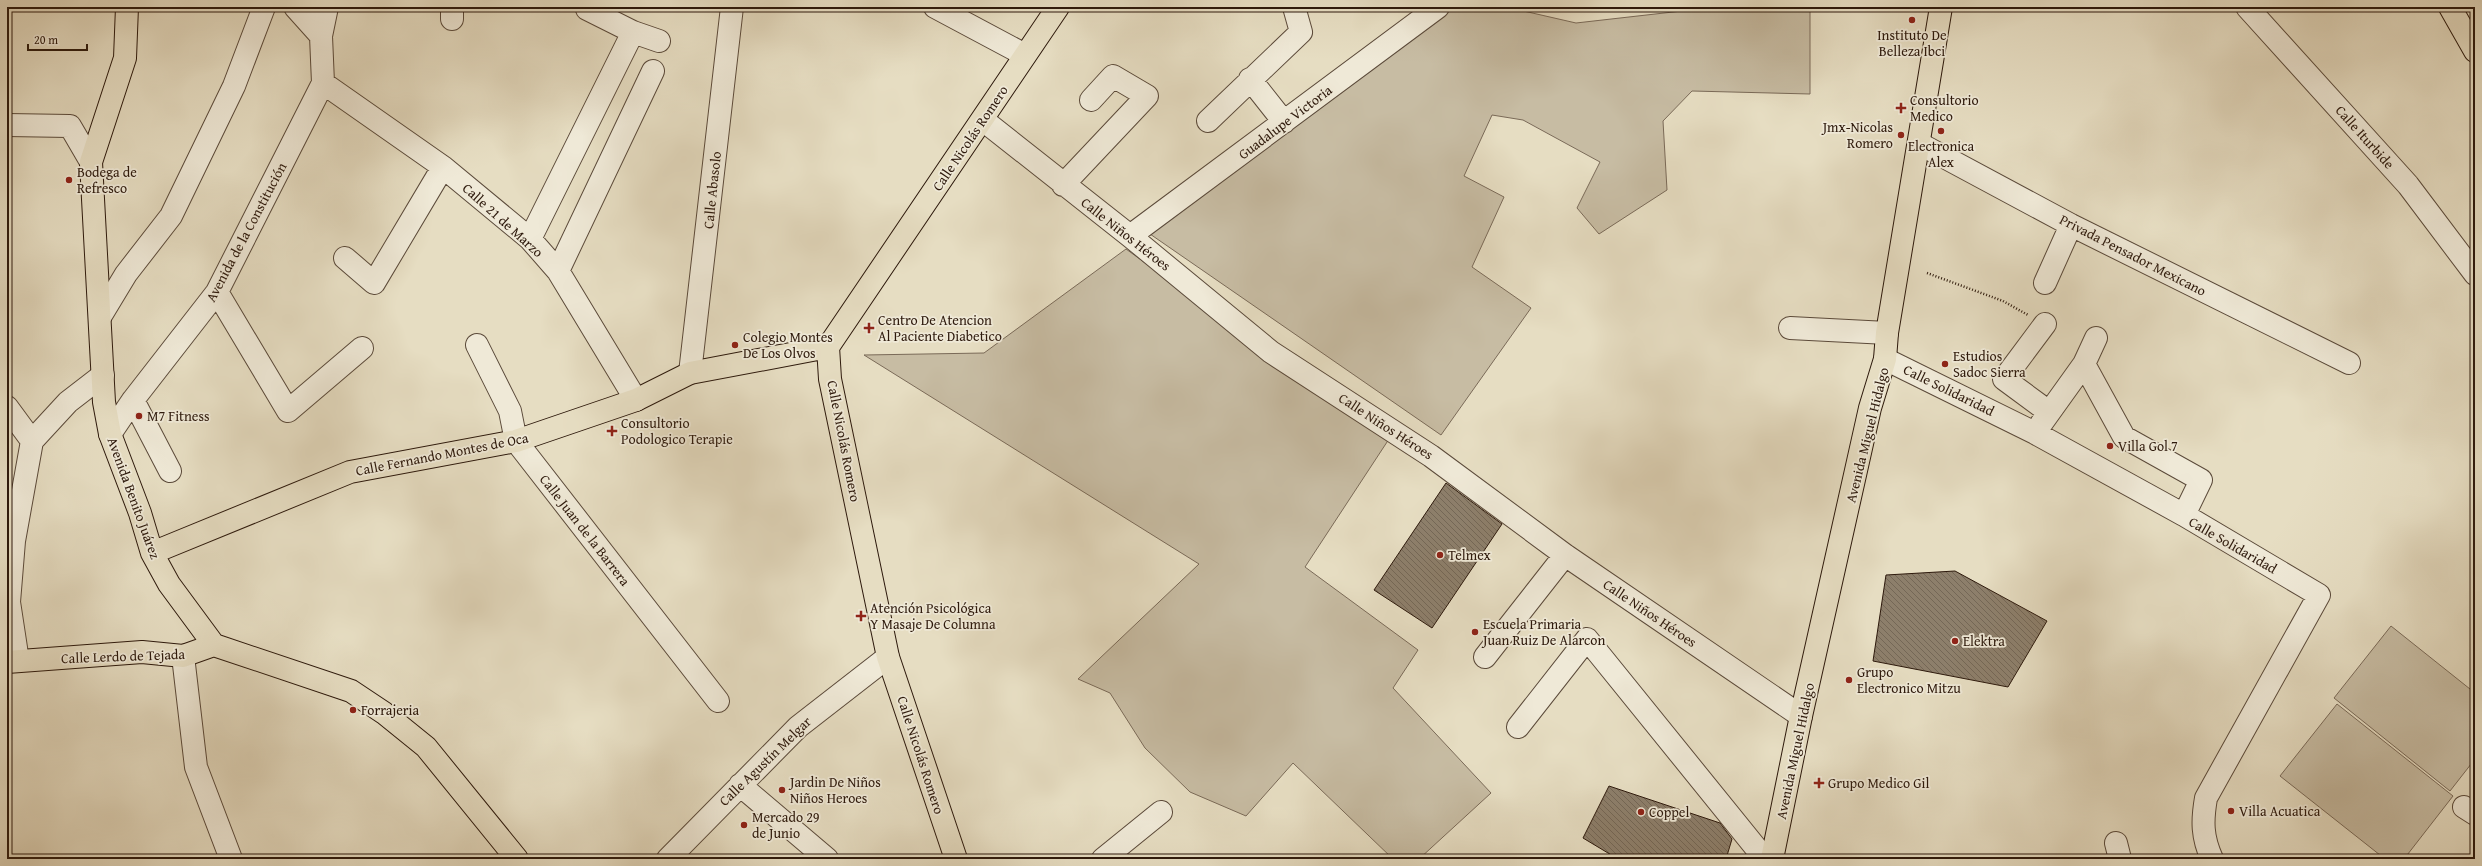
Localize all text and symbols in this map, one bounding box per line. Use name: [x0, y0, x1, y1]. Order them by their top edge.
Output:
marker: Instituto De Belleza Ibci: [1907, 15, 1917, 25]
place label: Instituto De Belleza Ibci: [1877, 25, 1947, 61]
scale bar: [28, 26, 87, 52]
text: 20 m: [34, 31, 58, 48]
street label: Guadalupe Victoria: [1234, 80, 1336, 164]
street label: Calle Nicolás Romero: [927, 81, 1013, 195]
place label: Consultorio Medico: [1910, 90, 1979, 126]
street label: Calle Iturbide: [2331, 101, 2399, 174]
marker: Consultorio Medico: [1895, 102, 1907, 114]
place label: Jmx-Nicolas Romero: [1821, 117, 1893, 153]
marker: Electronica Alex: [1936, 126, 1946, 136]
marker: Jmx-Nicolas Romero: [1896, 130, 1906, 140]
place label: Electronica Alex: [1908, 136, 1974, 172]
street label: Calle Abasolo: [698, 150, 726, 230]
street label: Avenida de la Constitución: [201, 159, 291, 305]
place label: Bodega de Refresco: [77, 162, 137, 198]
marker: Bodega de Refresco: [64, 175, 74, 185]
street label: Calle 21 de Marzo: [458, 178, 548, 262]
street label: Calle Niños Héroes: [1077, 193, 1175, 275]
street label: Privada Pensador Mexicano: [2056, 209, 2210, 301]
place label: Centro De Atencion Al Paciente Diabetico: [878, 310, 1002, 346]
marker: Centro De Atencion Al Paciente Diabetico: [863, 322, 875, 334]
place label: Colegio Montes De Los Olvos: [743, 327, 833, 363]
marker: Colegio Montes De Los Olvos: [730, 340, 740, 350]
place label: Estudios Sadoc Sierra: [1953, 346, 2026, 382]
street label: Calle Solidaridad: [1900, 359, 1998, 421]
marker: Estudios Sadoc Sierra: [1940, 359, 1950, 369]
street label: Avenida Miguel Hidalgo: [1841, 365, 1893, 505]
street label: Calle Nicolás Romero: [822, 379, 866, 503]
street label: Calle Niños Héroes: [1335, 388, 1437, 464]
place label: M7 Fitness: [147, 406, 210, 426]
marker: M7 Fitness: [134, 411, 144, 421]
place label: Consultorio Podologico Terapie: [621, 413, 733, 449]
marker: Consultorio Podologico Terapie: [606, 425, 618, 437]
street label: Calle Fernando Montes de Oca: [354, 427, 530, 481]
street label: Avenida Benito Juárez: [103, 434, 165, 562]
place label: Villa Gol 7: [2118, 436, 2178, 456]
marker: Villa Gol 7: [2105, 441, 2115, 451]
street label: Calle Juan de la Barrera: [535, 470, 635, 590]
street label: Calle Solidaridad: [2185, 512, 2281, 579]
place label: Telmex: [1448, 545, 1492, 565]
marker: Telmex: [1435, 550, 1445, 560]
street label: Calle Niños Héroes: [1599, 574, 1701, 652]
place label: Atención Psicológica Y Masaje De Columna: [870, 598, 996, 634]
marker: Atención Psicológica Y Masaje De Columna: [855, 610, 867, 622]
place label: Escuela Primaria Juan Ruiz De Alarcon: [1481, 614, 1605, 650]
marker: Escuela Primaria Juan Ruiz De Alarcon: [1470, 627, 1480, 637]
place label: Elektra: [1963, 631, 2005, 651]
marker: Elektra: [1950, 636, 1960, 646]
street label: Calle Lerdo de Tejada: [61, 644, 186, 668]
place label: Grupo Electronico Mitzu: [1857, 662, 1961, 698]
marker: Grupo Electronico Mitzu: [1844, 675, 1854, 685]
street label: Avenida Miguel Hidalgo: [1771, 681, 1819, 821]
street label: Calle Nicolás Romero: [892, 693, 950, 817]
place label: Forrajeria: [361, 700, 419, 720]
marker: Forrajeria: [348, 705, 358, 715]
street label: Calle Agustín Melgar: [714, 711, 816, 810]
place label: Jardin De Niños Niños Heroes: [788, 772, 881, 808]
place label: Grupo Medico Gil: [1828, 773, 1929, 793]
marker: Grupo Medico Gil: [1813, 777, 1825, 789]
marker: Jardin De Niños Niños Heroes: [777, 785, 787, 795]
place label: Villa Acuatica: [2239, 801, 2321, 821]
place label: Coppel: [1649, 802, 1689, 822]
marker: Villa Acuatica: [2226, 806, 2236, 816]
place label: Mercado 29 de Junio: [752, 807, 820, 843]
marker: Coppel: [1636, 807, 1646, 817]
marker: Mercado 29 de Junio: [739, 820, 749, 830]

